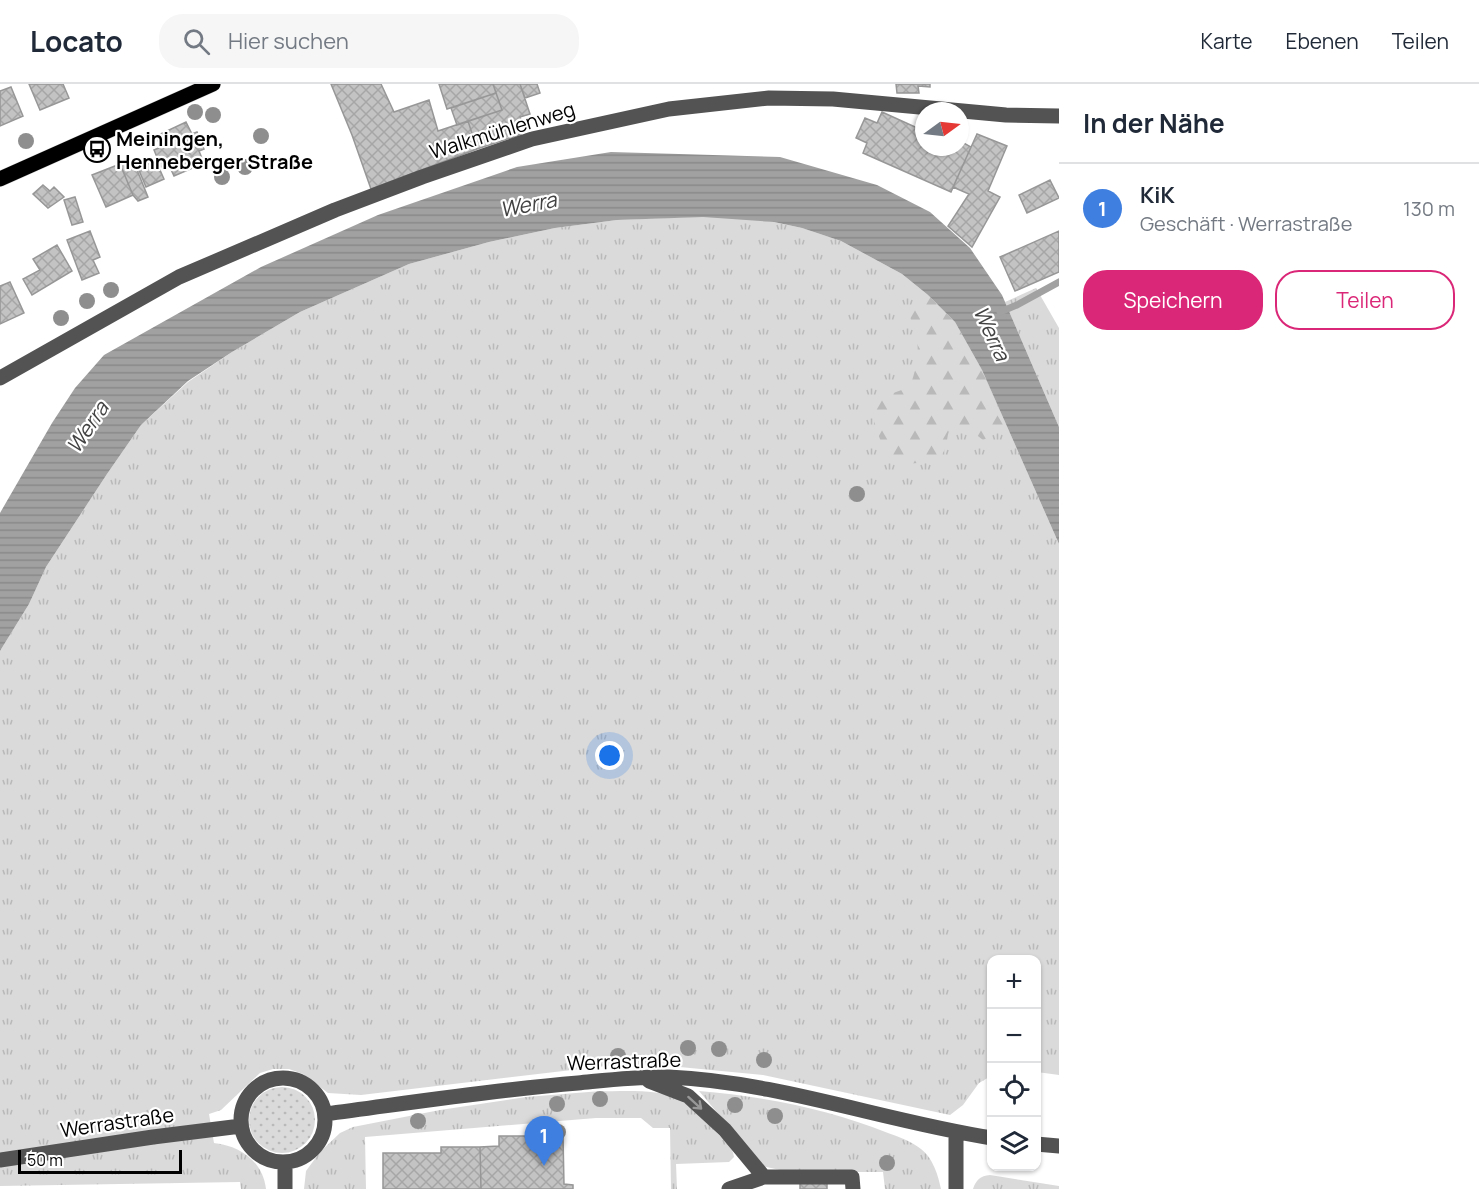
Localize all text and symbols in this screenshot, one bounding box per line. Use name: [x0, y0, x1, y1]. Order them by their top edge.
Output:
search box: [159, 14, 579, 68]
text: Locato: [30, 22, 123, 60]
icon: search: [180, 25, 213, 58]
text: Hier suchen: [228, 26, 349, 56]
text: Karte: [1200, 27, 1252, 55]
text: Ebenen: [1285, 27, 1359, 55]
text: Teilen: [1392, 27, 1449, 55]
street label: Walkmühlenweg: [426, 95, 578, 165]
north arrow: [915, 102, 969, 156]
text: In der Nähe: [1083, 105, 1225, 141]
place label: Meiningen, Henneberger Straße: [116, 125, 313, 175]
bus stop icon: Meiningen, Henneberger Straße: [82, 134, 112, 164]
text: KiK: [1140, 180, 1175, 210]
water label: Werra: [497, 185, 560, 223]
text: 1: [1098, 195, 1107, 222]
text: 130 m: [1403, 195, 1455, 222]
text: Geschäft · Werrastraße: [1140, 210, 1352, 237]
button: Speichern: [1083, 270, 1263, 330]
button: Teilen: [1275, 270, 1455, 330]
water label: Werra: [967, 301, 1017, 366]
water label: Werra: [59, 394, 115, 458]
your location: [595, 741, 624, 770]
map controls: [987, 955, 1041, 1171]
button: +: [987, 955, 1041, 1009]
button: −: [987, 1009, 1041, 1063]
street label: Werrastraße: [566, 1046, 682, 1076]
button: locate: [987, 1063, 1041, 1117]
one-way arrow: [687, 1096, 702, 1110]
street label: Werrastraße: [58, 1101, 176, 1143]
pin: 1: [524, 1116, 564, 1166]
button: layers: [987, 1117, 1041, 1171]
scale bar: [18, 1147, 182, 1174]
text: 50 m: [27, 1149, 63, 1171]

